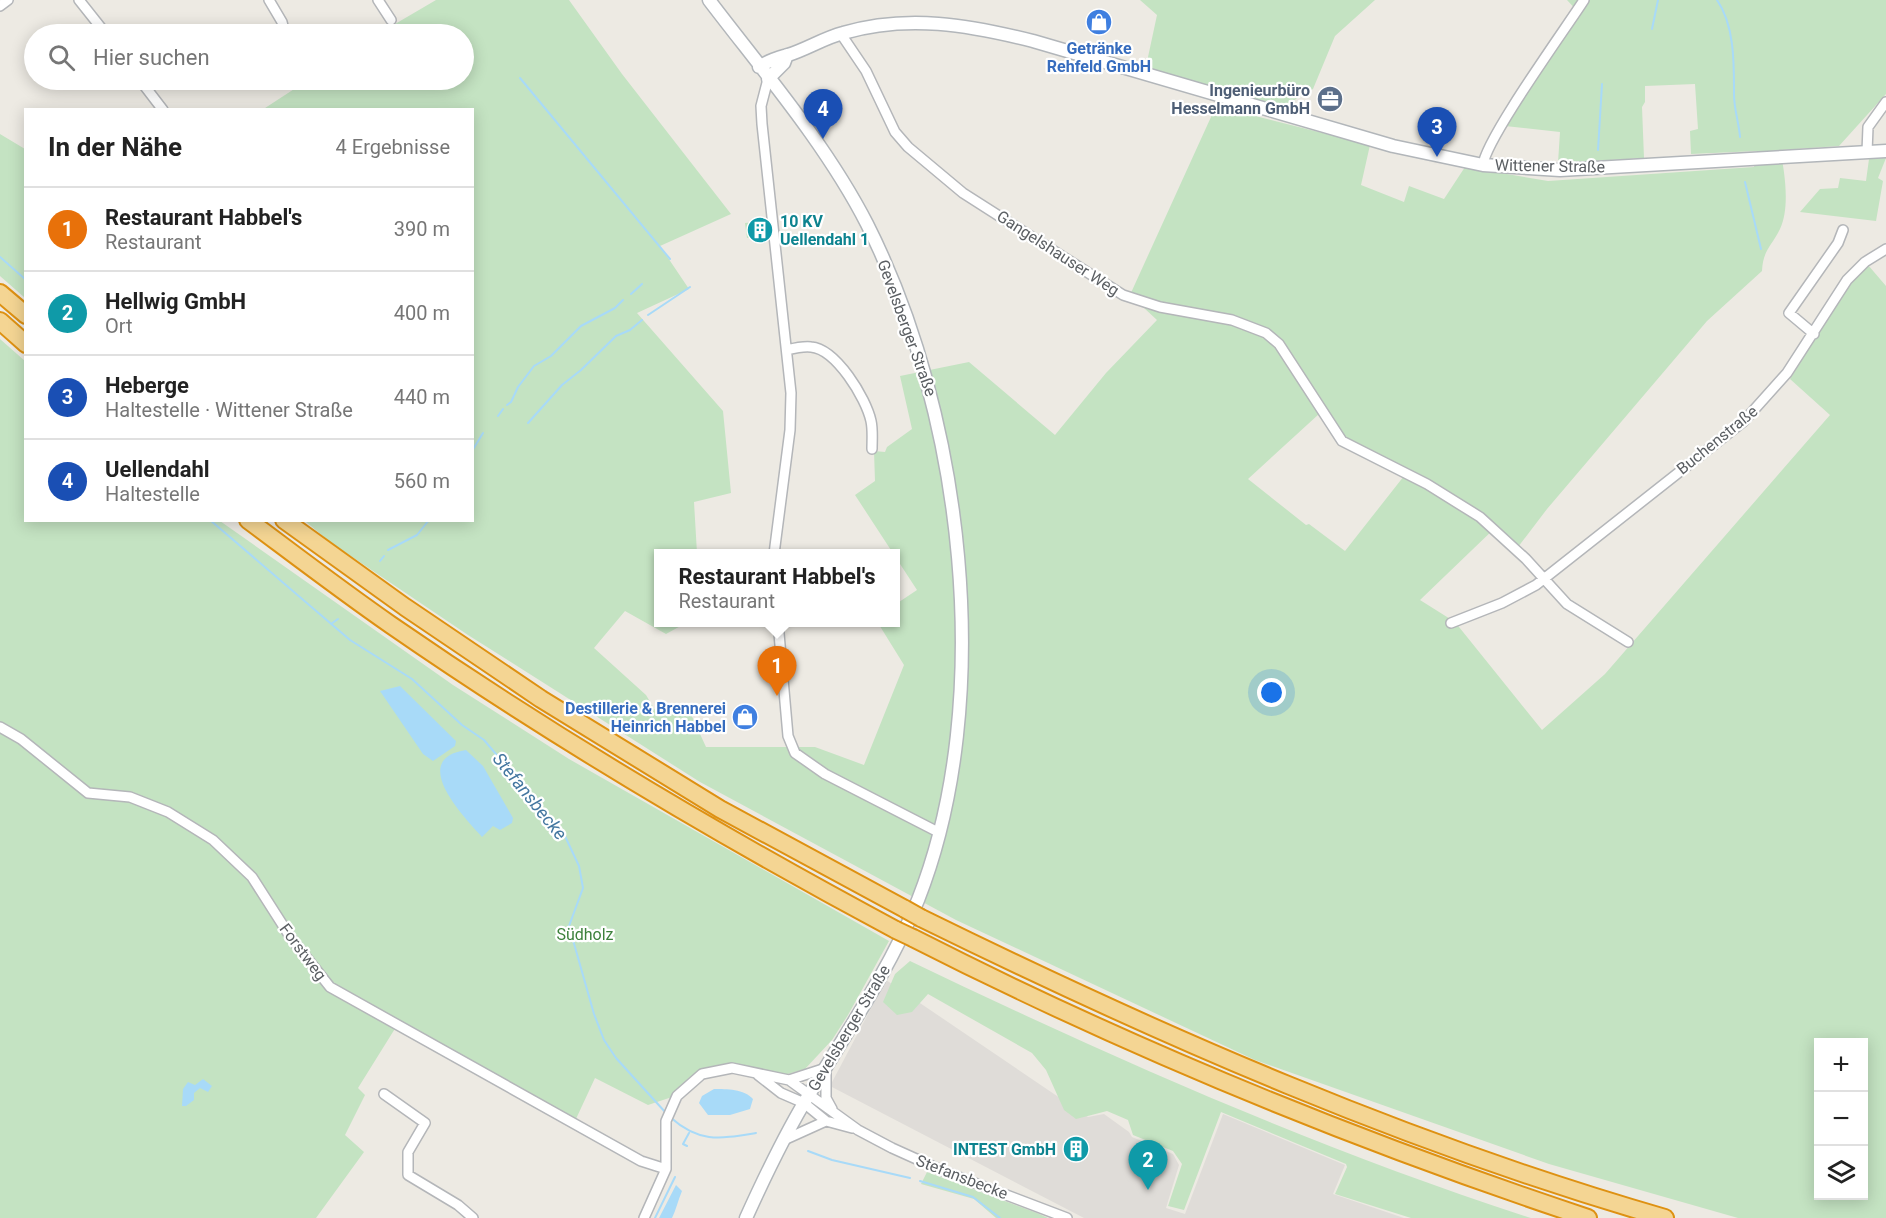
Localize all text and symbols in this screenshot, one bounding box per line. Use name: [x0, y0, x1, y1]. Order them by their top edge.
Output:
shop icon: Getränke Rehfeld GmbH: [1084, 7, 1114, 37]
search box: [24, 24, 474, 90]
place label: Getränke Rehfeld GmbH: [1047, 39, 1151, 76]
icon: search: [45, 41, 78, 74]
text: Hier suchen: [93, 45, 210, 70]
place label: Ingenieurbüro Hesselmann GmbH: [1171, 81, 1310, 118]
office icon: Ingenieurbüro Hesselmann GmbH: [1315, 84, 1345, 114]
pin: 4: [804, 90, 842, 139]
pin: 3: [1418, 108, 1456, 157]
text: In der Nähe: [48, 132, 182, 162]
text: 4 Ergebnisse: [336, 135, 450, 159]
street label: Wittener Straße: [1495, 156, 1605, 176]
text: Restaurant Habbel's: [105, 205, 302, 230]
street label: Gangelshauser Weg: [993, 206, 1123, 300]
place label: 10 KV Uellendahl 1: [780, 212, 869, 249]
building icon: 10 KV Uellendahl 1: [745, 215, 775, 245]
text: 1: [62, 217, 73, 241]
text: 390 m: [394, 217, 450, 241]
text: Restaurant: [105, 230, 202, 254]
street label: Gevelsberger Straße: [873, 257, 941, 399]
text: Hellwig GmbH: [105, 289, 246, 314]
text: 2: [62, 301, 73, 325]
text: 400 m: [394, 301, 450, 325]
text: Ort: [105, 314, 133, 338]
text: Heberge: [105, 373, 189, 398]
text: 3: [62, 385, 73, 409]
text: 440 m: [394, 385, 450, 409]
text: Haltestelle · Wittener Straße: [105, 398, 353, 422]
street label: Buchenstraße: [1673, 402, 1761, 478]
text: Uellendahl: [105, 457, 210, 482]
text: 4: [62, 469, 73, 493]
text: 560 m: [394, 469, 450, 493]
text: Haltestelle: [105, 482, 200, 506]
popup: [654, 549, 900, 627]
text: Restaurant Habbel's: [678, 564, 876, 589]
text: Restaurant: [678, 589, 775, 613]
pin: 1: [758, 646, 796, 696]
your location: [1257, 678, 1286, 707]
place label: Destillerie & Brennerei Heinrich Habbel: [565, 699, 726, 736]
shop icon: Destillerie & Brennerei Heinrich Habbel: [730, 702, 760, 732]
water label: Stefansbecke: [489, 748, 571, 844]
street label: Forstweg: [275, 920, 331, 984]
park label: Südholz: [556, 925, 614, 944]
street label: Gevelsberger Straße: [804, 962, 894, 1094]
map controls: [1814, 1038, 1868, 1200]
button: +: [1814, 1038, 1868, 1092]
button: −: [1814, 1092, 1868, 1146]
building icon: INTEST GmbH: [1061, 1134, 1091, 1164]
place label: INTEST GmbH: [953, 1140, 1056, 1159]
pin: 2: [1128, 1140, 1168, 1190]
button: layers: [1814, 1146, 1868, 1200]
street label: Stefansbecke: [913, 1151, 1011, 1203]

